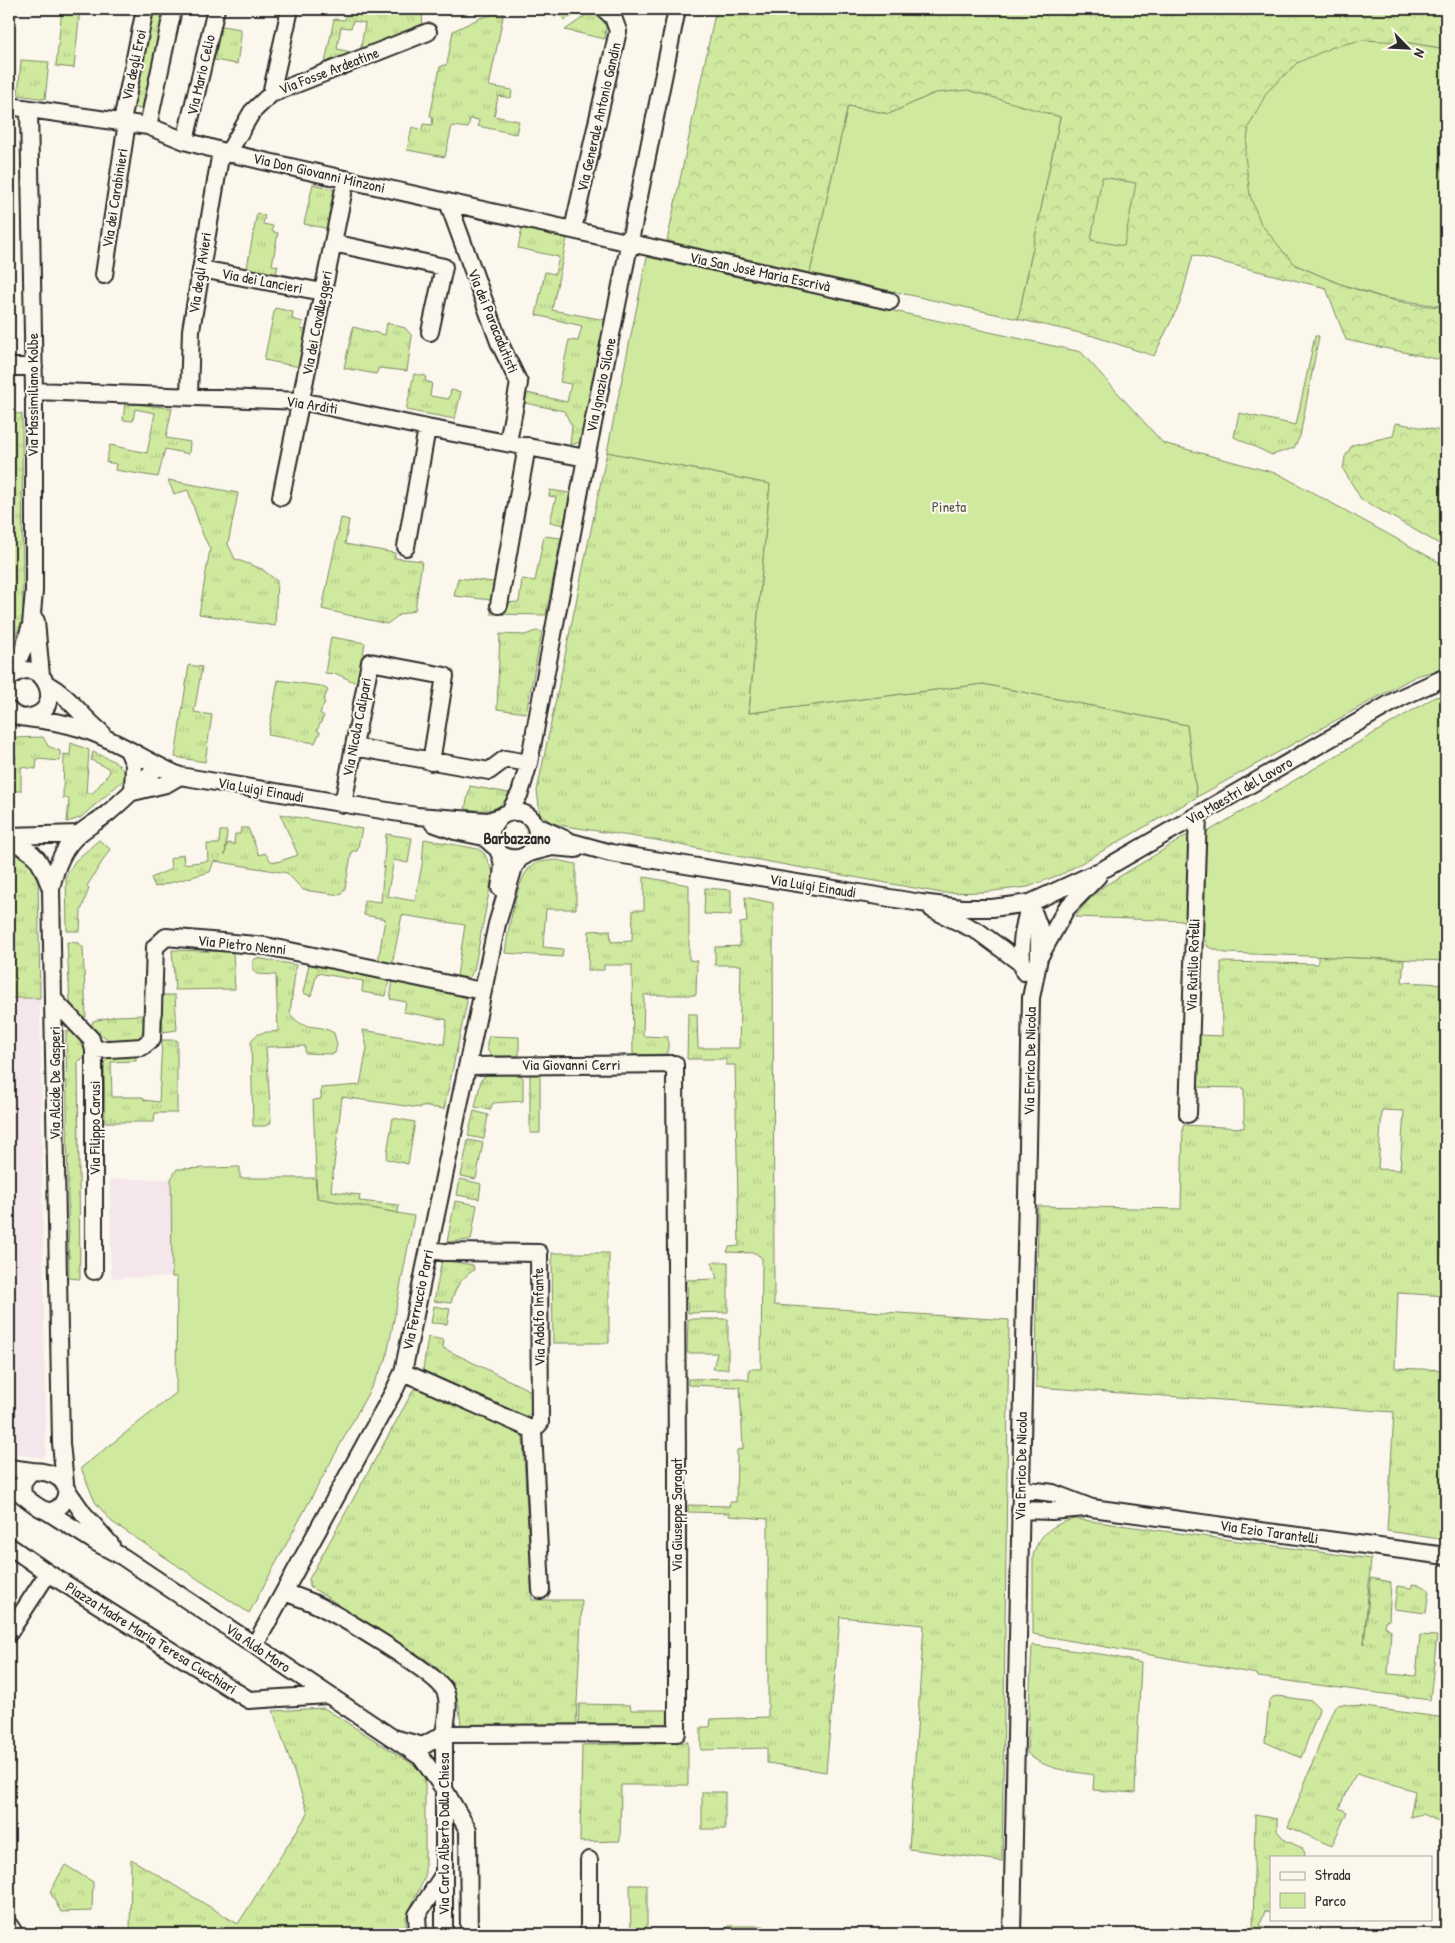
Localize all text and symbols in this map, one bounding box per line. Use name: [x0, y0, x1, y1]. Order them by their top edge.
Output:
north arrow: [1382, 22, 1432, 72]
street label: Via degli Eroi: [116, 27, 151, 102]
street label: Via Mario Celio: [181, 33, 220, 117]
street label: Via Generale Antonio Gandin: [571, 40, 626, 194]
street label: Via Fosse Ardeatine: [276, 42, 382, 99]
text: N: [1410, 46, 1431, 61]
street label: Via dei Carabinieri: [96, 147, 133, 249]
street label: Via Don Giovanni Minzoni: [251, 147, 387, 198]
street label: Via degli Avieri: [183, 231, 216, 315]
street label: Via San Josè Maria Escrivà: [688, 246, 833, 297]
street label: Via dei Lancieri: [220, 262, 304, 299]
street label: Via dei Paracadutisti: [463, 265, 524, 376]
street label: Via dei Cavalleggeri: [296, 269, 337, 377]
street label: Via Massimiliano Kolbe: [22, 333, 43, 457]
street label: Via Ignazio Silone: [580, 336, 621, 434]
street label: Via Arditi: [285, 390, 339, 419]
park label: Pineta: [932, 496, 966, 517]
street label: Via Nicola Calipari: [337, 676, 376, 778]
street label: Via Maestri del Lavoro: [1182, 751, 1296, 830]
street label: Via Luigi Einaudi: [216, 772, 306, 807]
district label: Barbazzano: [483, 827, 551, 849]
street label: Via Luigi Einaudi: [768, 868, 858, 903]
street label: Via Rutilio Rotelli: [1180, 918, 1205, 1012]
street label: Via Pietro Nenni: [197, 929, 287, 960]
street label: Via Enrico De Nicola: [1018, 1006, 1041, 1115]
street label: Via Alcide De Gasperi: [44, 1026, 65, 1140]
street label: Via Giovanni Cerri: [521, 1054, 621, 1075]
street label: Via Filippo Carusi: [84, 1081, 105, 1175]
street label: Via Ferruccio Parri: [397, 1247, 438, 1352]
street label: Via Adolfo Infante: [527, 1267, 550, 1367]
street label: Via Enrico De Nicola: [1009, 1411, 1032, 1520]
street label: Via Giuseppe Saragat: [666, 1457, 687, 1572]
street label: Via Ezio Tarantelli: [1218, 1514, 1320, 1549]
street label: Piazza Madre Maria Teresa Cucchiari: [62, 1576, 241, 1699]
street label: Via Aldo Moro: [221, 1618, 295, 1677]
street label: Via Carlo Alberto Dalla Chiesa: [433, 1753, 454, 1915]
legend: [1270, 1856, 1432, 1920]
text: Strada: [1315, 1864, 1351, 1885]
text: Parco: [1315, 1890, 1346, 1911]

